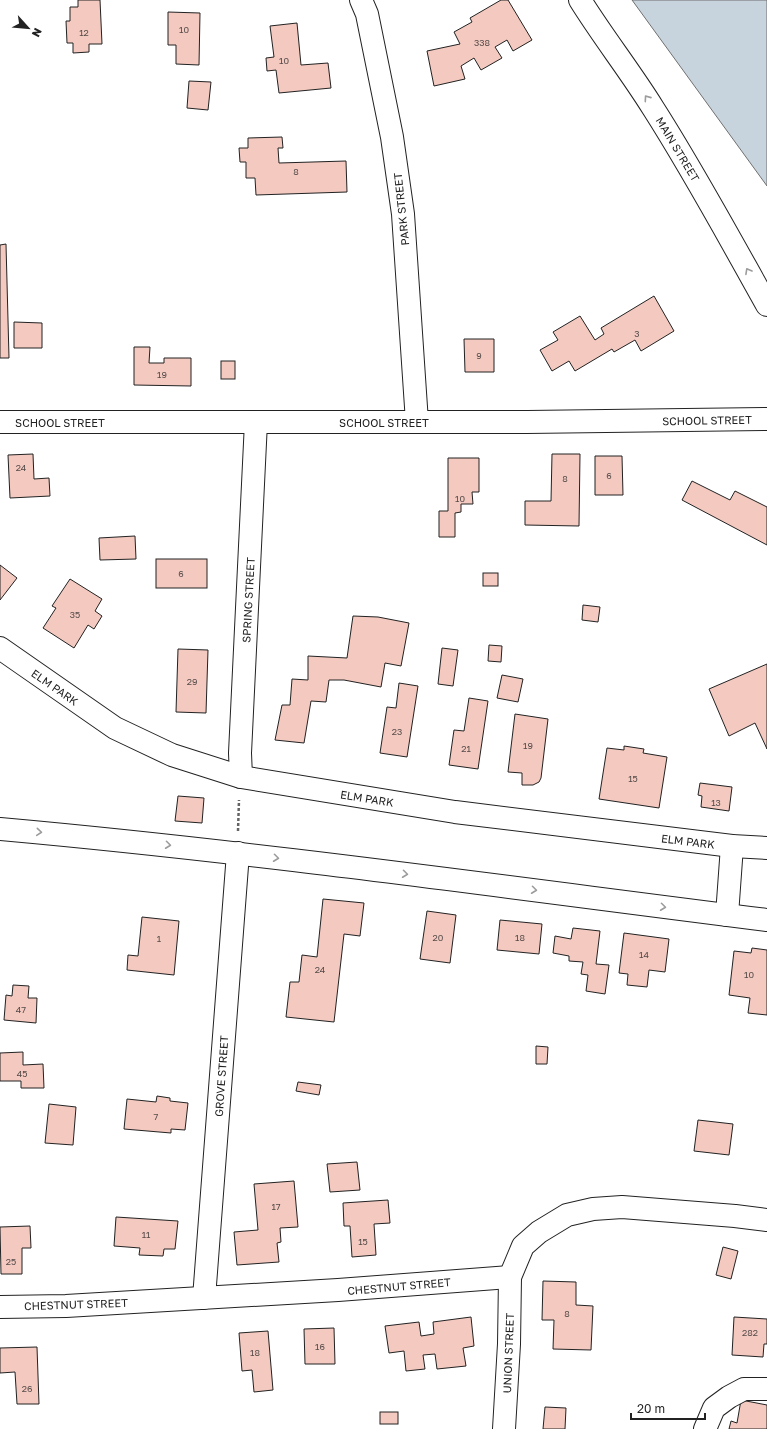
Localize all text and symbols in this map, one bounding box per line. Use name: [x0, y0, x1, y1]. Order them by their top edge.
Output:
north arrow: [8, 8, 48, 48]
house number: 10: [179, 24, 189, 35]
text: N: [30, 26, 45, 39]
house number: 12: [79, 27, 89, 38]
house number: 338: [474, 37, 490, 48]
house number: 10: [279, 55, 289, 66]
one-way arrow: [644, 95, 652, 102]
street label: MAIN STREET: [654, 114, 702, 184]
house number: 8: [293, 166, 299, 177]
street label: PARK STREET: [391, 172, 411, 246]
one-way arrow: [745, 268, 753, 275]
house number: 3: [634, 328, 640, 339]
house number: 9: [476, 350, 482, 361]
house number: 19: [157, 369, 167, 380]
street label: SCHOOL STREET: [662, 413, 752, 427]
street label: SCHOOL STREET: [15, 416, 105, 429]
street label: SCHOOL STREET: [339, 416, 429, 429]
house number: 24: [16, 462, 27, 473]
house number: 6: [606, 470, 612, 481]
house number: 8: [562, 473, 568, 484]
house number: 10: [455, 493, 465, 504]
street label: SPRING STREET: [239, 557, 257, 643]
house number: 6: [178, 568, 184, 579]
house number: 35: [70, 609, 80, 620]
street label: ELM PARK: [29, 666, 81, 708]
house number: 29: [187, 676, 197, 687]
house number: 23: [392, 726, 402, 737]
house number: 19: [523, 740, 533, 751]
house number: 21: [461, 743, 471, 754]
house number: 15: [628, 773, 638, 784]
street label: ELM PARK: [339, 787, 395, 809]
house number: 13: [711, 797, 721, 808]
one-way arrow: [36, 827, 42, 836]
street label: ELM PARK: [660, 831, 716, 851]
one-way arrow: [165, 840, 171, 849]
one-way arrow: [273, 853, 279, 862]
one-way arrow: [402, 869, 408, 878]
one-way arrow: [531, 885, 537, 894]
one-way arrow: [660, 902, 666, 911]
house number: 20: [433, 932, 444, 943]
house number: 18: [515, 932, 525, 943]
house number: 1: [157, 933, 162, 944]
house number: 14: [639, 949, 649, 960]
house number: 24: [315, 964, 326, 975]
house number: 10: [744, 969, 754, 980]
house number: 47: [16, 1004, 26, 1015]
street label: GROVE STREET: [212, 1035, 230, 1117]
house number: 45: [17, 1068, 27, 1079]
house number: 7: [154, 1111, 159, 1122]
house number: 17: [271, 1201, 281, 1212]
house number: 11: [142, 1229, 151, 1240]
house number: 15: [358, 1236, 368, 1247]
house number: 25: [6, 1256, 16, 1267]
street label: CHESTNUT STREET: [347, 1275, 451, 1297]
street label: CHESTNUT STREET: [24, 1296, 128, 1312]
house number: 8: [564, 1308, 570, 1319]
street label: UNION STREET: [500, 1312, 516, 1394]
house number: 282: [742, 1327, 758, 1338]
house number: 16: [315, 1341, 325, 1352]
house number: 18: [250, 1347, 260, 1358]
house number: 26: [22, 1383, 32, 1394]
scale bar: [631, 1395, 705, 1421]
text: 20 m: [637, 1401, 665, 1416]

